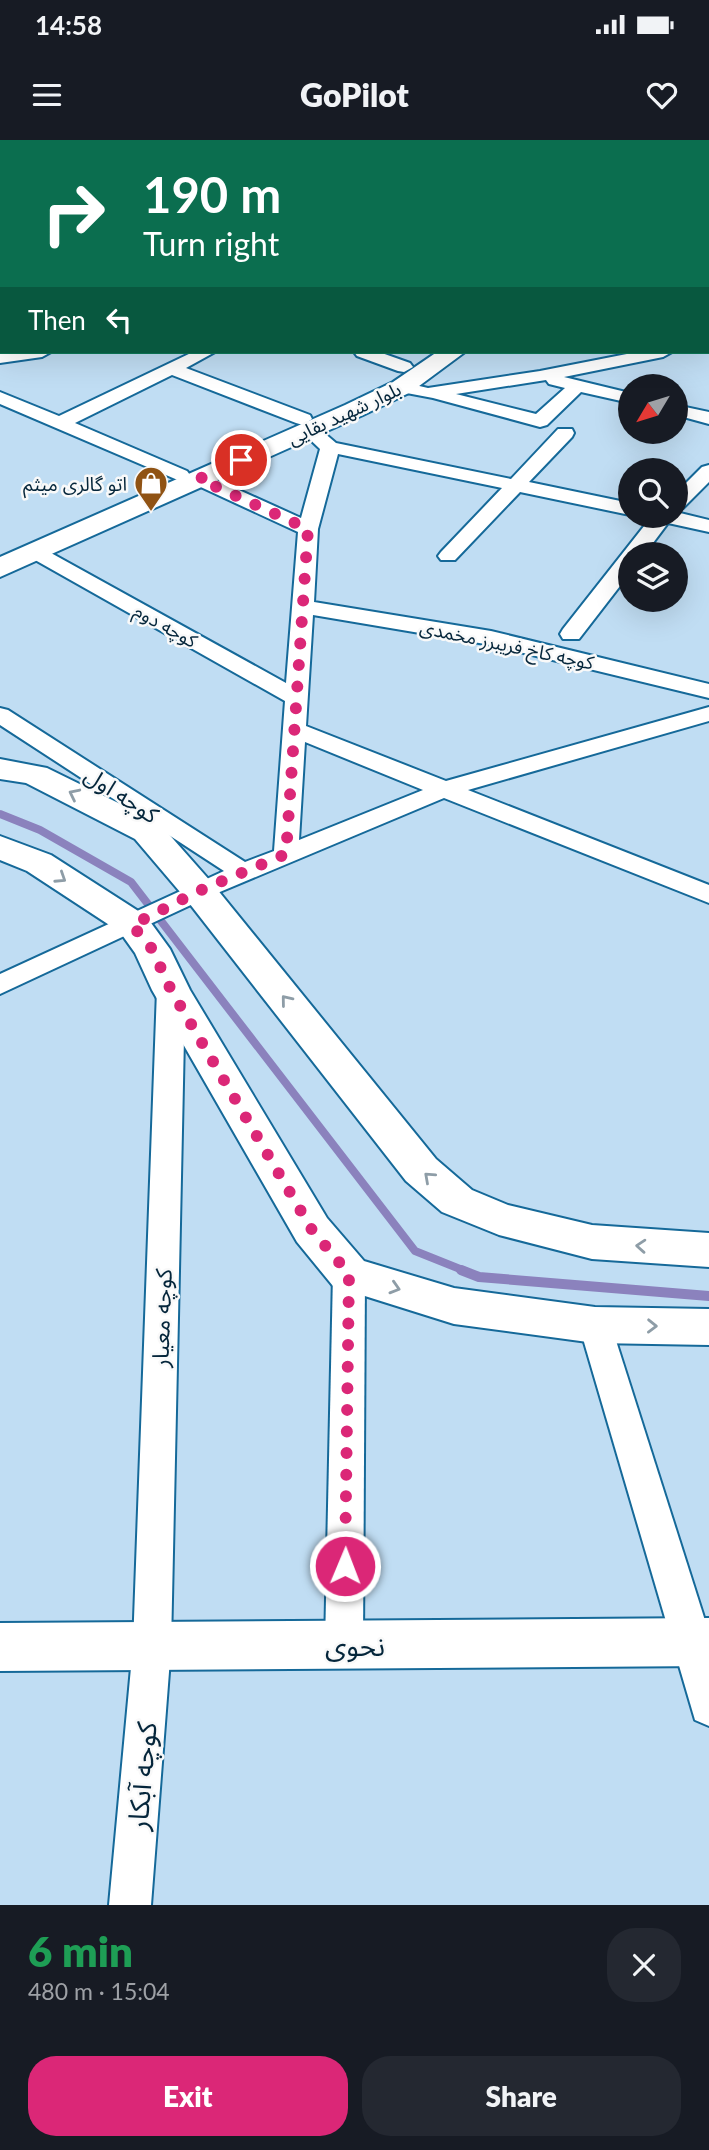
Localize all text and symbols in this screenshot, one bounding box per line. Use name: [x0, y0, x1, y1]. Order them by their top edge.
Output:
text: 14:58: [35, 9, 102, 41]
text: GoPilot: [300, 75, 409, 114]
icon: menu: [28, 76, 66, 114]
icon: heart: [643, 76, 681, 114]
text: 190 m: [143, 165, 281, 223]
icon: right: [28, 168, 119, 259]
text: Turn right: [143, 224, 279, 263]
icon: left: [100, 301, 138, 339]
text: Then: [28, 304, 86, 336]
north arrow: [618, 374, 688, 444]
map controls: [618, 374, 688, 612]
street label: بلوار شهید بقایی: [284, 377, 405, 450]
pin: [211, 430, 271, 490]
icon: arrive: [222, 441, 260, 479]
button: search: [618, 458, 688, 528]
shop icon: اتو گالری میثم: [132, 464, 170, 513]
place label: اتو گالری میثم: [23, 472, 127, 499]
button: layers: [618, 542, 688, 612]
street label: کوچه دوم: [128, 598, 203, 656]
street label: کوچه کاخ فریبرز مخمدی: [417, 614, 597, 677]
street label: کوچه اول: [79, 760, 165, 830]
one-way arrow: [69, 789, 81, 803]
one-way arrow: [53, 869, 66, 882]
one-way arrow: [281, 996, 294, 1008]
one-way arrow: [424, 1173, 437, 1185]
one-way arrow: [635, 1238, 646, 1253]
street label: کوچه معیار: [145, 1268, 179, 1369]
one-way arrow: [388, 1280, 400, 1295]
one-way arrow: [647, 1318, 658, 1334]
position arrow: [308, 1529, 382, 1603]
street label: نحوی: [325, 1628, 385, 1663]
street label: کوچه آبکار: [119, 1720, 165, 1833]
text: 6 min: [28, 1926, 133, 1976]
button: close: [607, 1928, 681, 2002]
text: 480 m · 15:04: [28, 1977, 170, 2005]
button: Exit: [28, 2056, 348, 2136]
button: Share: [362, 2056, 681, 2136]

